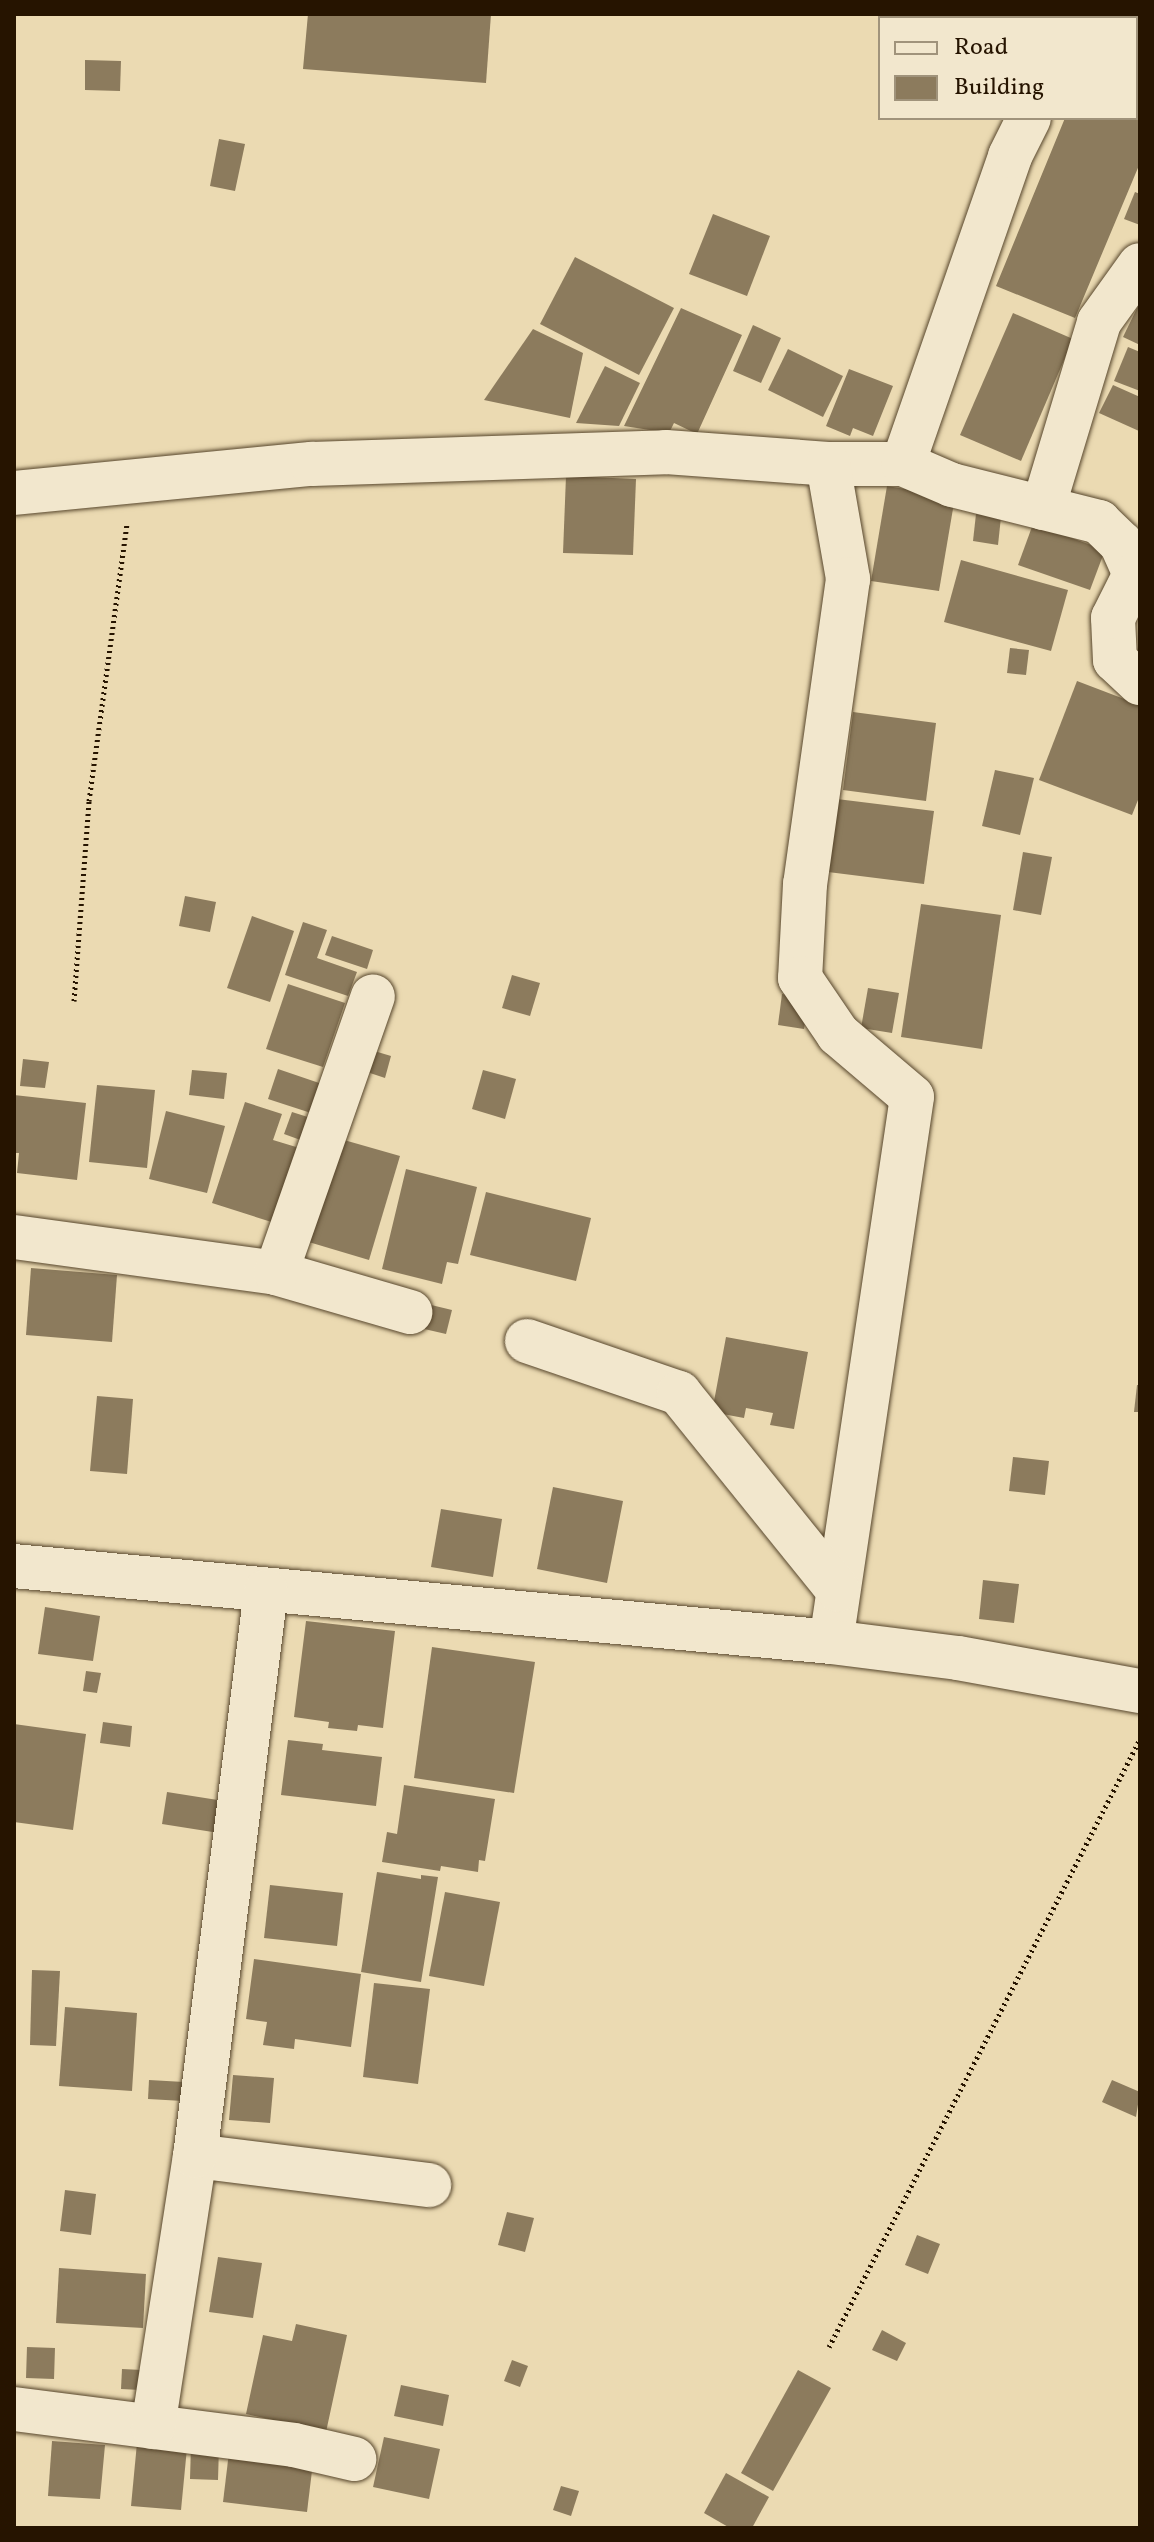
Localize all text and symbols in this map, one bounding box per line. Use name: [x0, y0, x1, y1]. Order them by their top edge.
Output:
legend: [878, 16, 1138, 120]
text: Road: [954, 31, 1008, 65]
text: Building: [954, 71, 1044, 105]

